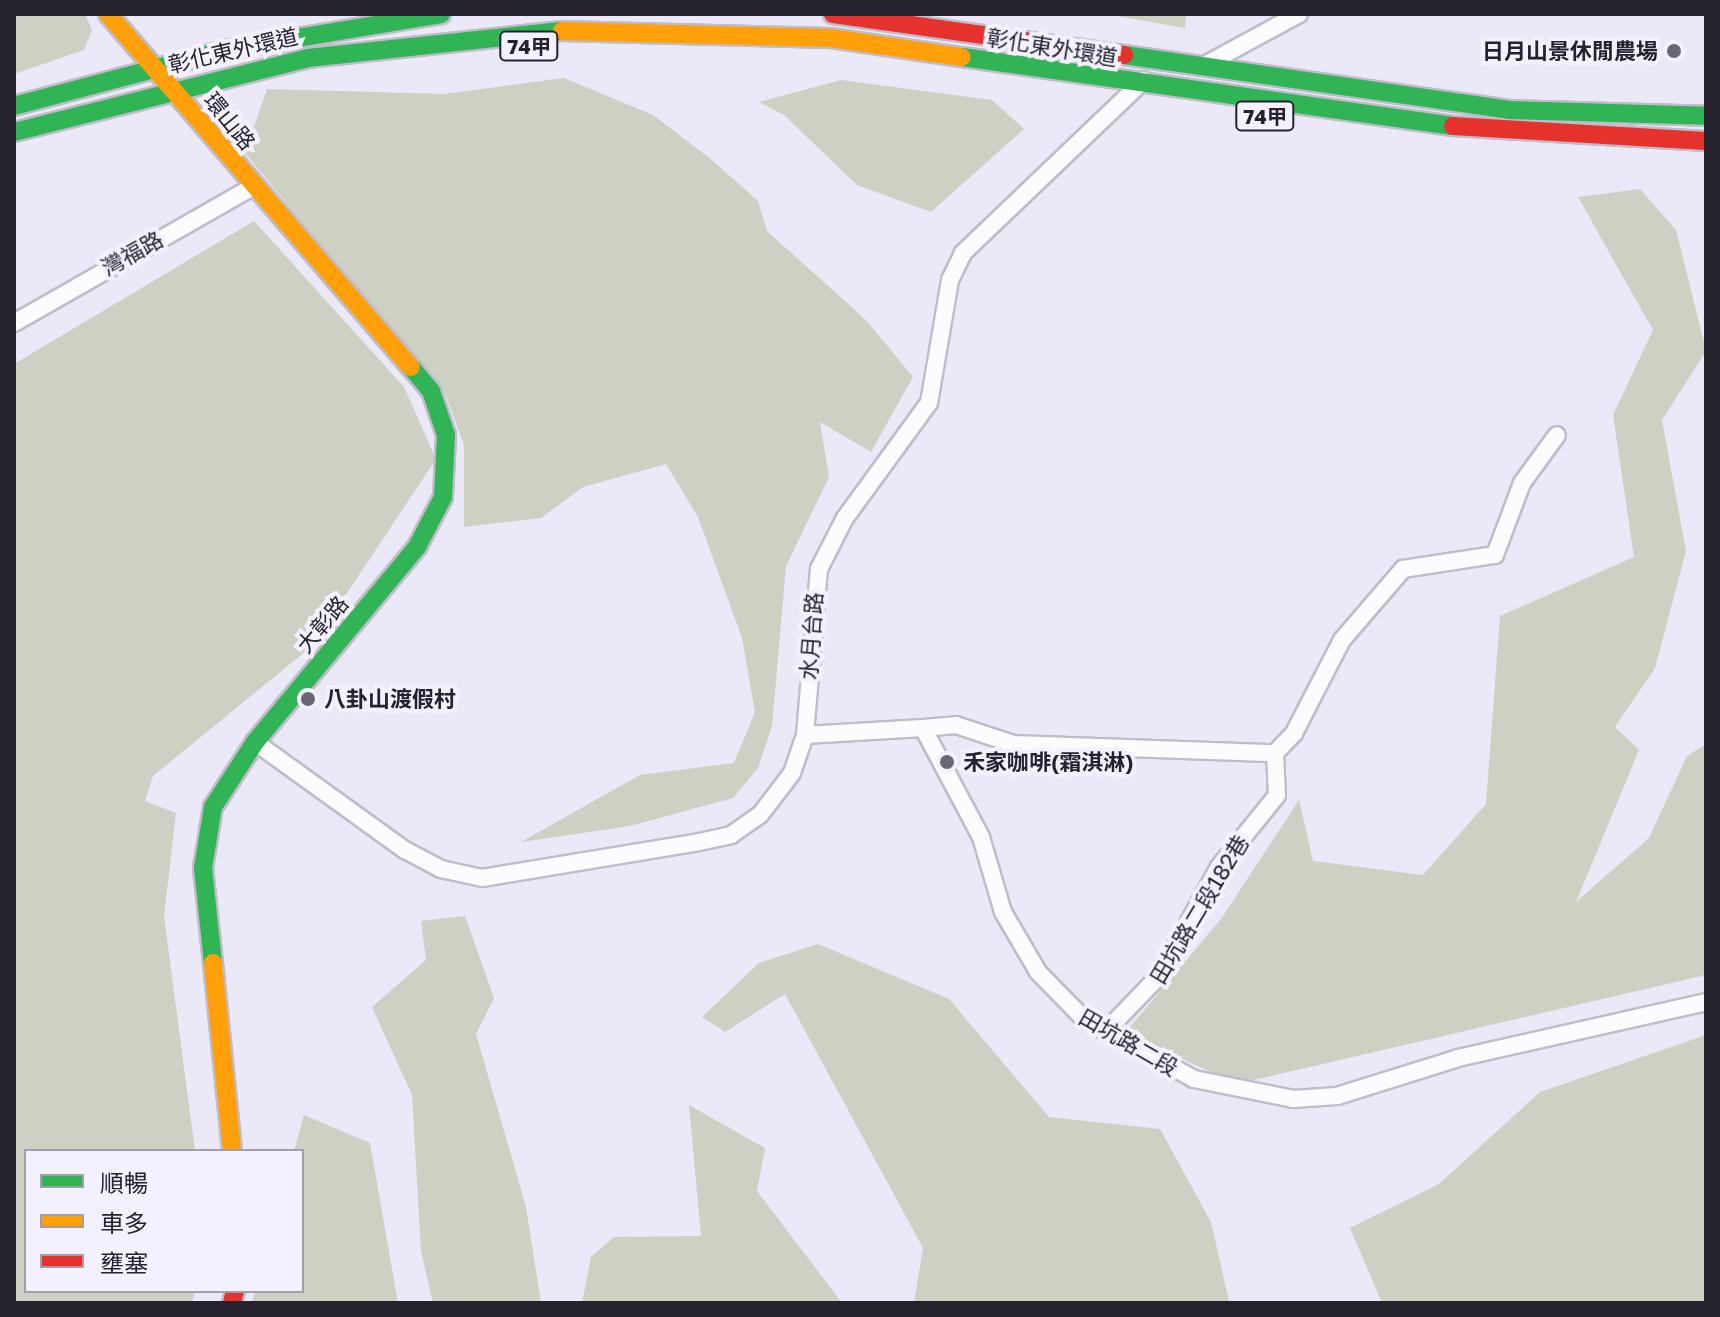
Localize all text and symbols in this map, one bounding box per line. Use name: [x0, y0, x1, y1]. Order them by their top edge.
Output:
street label: 彰化東外環道: [166, 22, 300, 78]
street label: 彰化東外環道: [985, 24, 1119, 70]
road number: 74甲: [499, 30, 559, 62]
place label: 日月山景休閒農場: [1482, 38, 1658, 64]
marker: 日月山景休閒農場: [1665, 42, 1683, 60]
street label: 環山路: [199, 87, 261, 155]
road number: 74甲: [1235, 100, 1295, 132]
street label: 灣福路: [97, 225, 167, 281]
street label: 大彰路: [291, 590, 353, 658]
street label: 水月台路: [795, 591, 827, 681]
place label: 八卦山渡假村: [324, 686, 456, 712]
marker: 八卦山渡假村: [299, 690, 317, 708]
place label: 禾家咖啡(霜淇淋): [963, 749, 1134, 775]
marker: 禾家咖啡(霜淇淋): [938, 753, 956, 771]
street label: 田坑路二段182巷: [1144, 830, 1254, 988]
street label: 田坑路二段: [1075, 1003, 1183, 1081]
legend: [24, 1149, 304, 1293]
text: 順暢: [100, 1168, 148, 1197]
text: 車多: [100, 1208, 148, 1237]
text: 壅塞: [100, 1248, 148, 1277]

